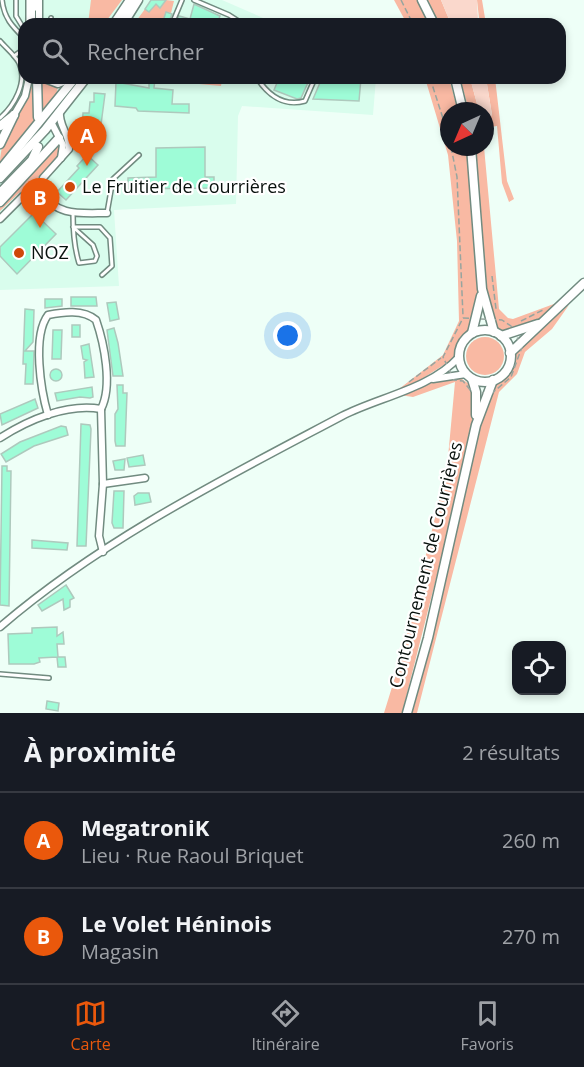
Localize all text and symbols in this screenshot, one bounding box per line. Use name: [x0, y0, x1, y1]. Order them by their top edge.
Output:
search box: [18, 18, 566, 84]
icon: search: [39, 35, 72, 68]
text: Rechercher: [87, 36, 204, 66]
north arrow: [440, 102, 494, 156]
pin: A: [68, 116, 106, 166]
place label: Le Fruitier de Courrières: [82, 174, 286, 198]
pin: B: [20, 178, 60, 228]
marker: Le Fruitier de Courrières: [63, 180, 77, 194]
place label: NOZ: [31, 240, 69, 264]
marker: NOZ: [12, 246, 26, 260]
your location: [273, 321, 302, 350]
street label: Contournement de Courrières: [383, 439, 467, 691]
map controls: [512, 641, 566, 695]
button: locate: [512, 641, 566, 695]
text: À proximité: [24, 734, 176, 770]
text: 2 résultats: [462, 739, 560, 766]
text: MegatroniK: [81, 812, 209, 842]
text: A: [37, 827, 50, 854]
text: 260 m: [502, 827, 560, 854]
text: Lieu · Rue Raoul Briquet: [81, 842, 304, 869]
text: Le Volet Héninois: [81, 908, 272, 938]
text: B: [37, 923, 50, 950]
text: 270 m: [502, 923, 560, 950]
text: Magasin: [81, 938, 159, 965]
tab: Carte: [70, 997, 111, 1055]
tab: Itinéraire: [252, 997, 320, 1055]
tab: Favoris: [461, 997, 514, 1055]

